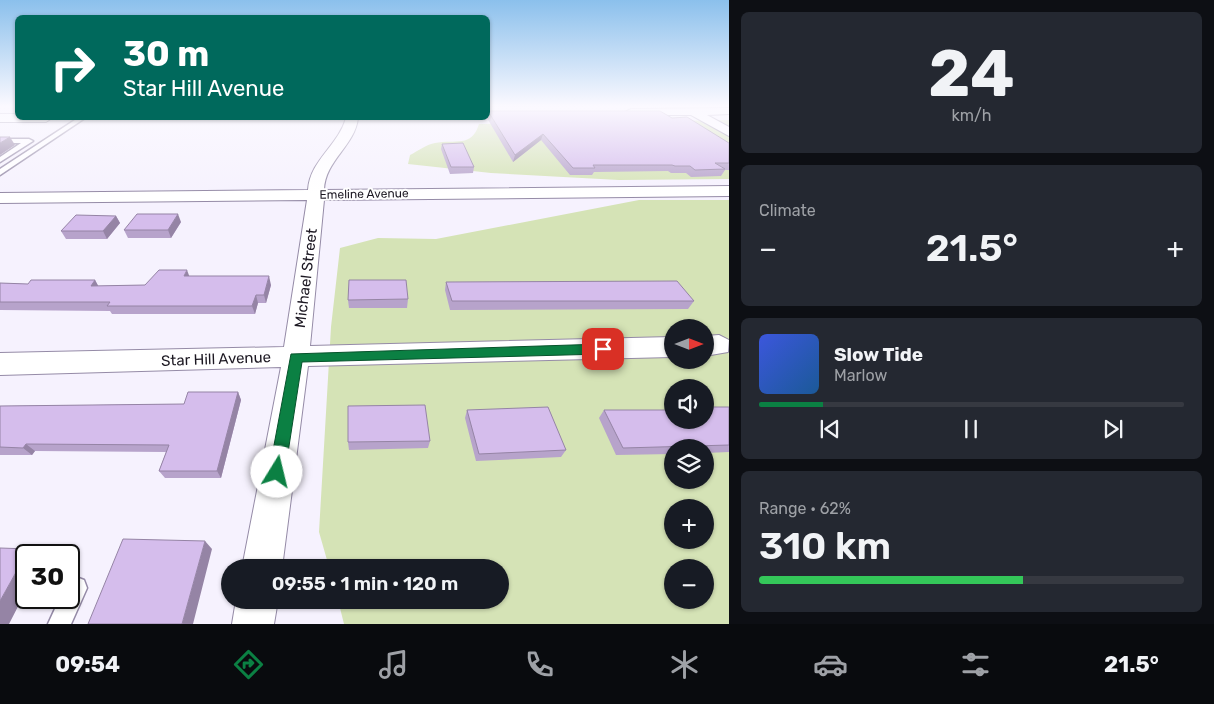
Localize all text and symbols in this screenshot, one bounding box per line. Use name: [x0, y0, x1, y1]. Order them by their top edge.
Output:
text: 30 m: [123, 33, 209, 75]
icon: right: [40, 35, 105, 100]
text: 24: [928, 35, 1015, 112]
text: Star Hill Avenue: [123, 75, 284, 102]
text: km/h: [952, 106, 991, 125]
street label: Emeline Avenue: [319, 186, 409, 202]
text: Climate: [759, 201, 816, 220]
text: 21.5°: [926, 225, 1018, 271]
street label: Michael Street: [291, 227, 321, 329]
text: −: [759, 232, 777, 265]
text: +: [1167, 232, 1184, 265]
north arrow: [664, 319, 714, 369]
map controls: [664, 319, 714, 609]
pin: [582, 328, 624, 370]
icon: arrive: [589, 335, 617, 363]
text: Slow Tide: [834, 343, 923, 366]
street label: Star Hill Avenue: [161, 348, 271, 370]
text: Marlow: [834, 366, 887, 385]
button: sound: [664, 379, 714, 429]
icon: previous: [816, 415, 844, 443]
icon: pause: [957, 415, 985, 443]
icon: next: [1099, 415, 1127, 443]
button: layers: [664, 439, 714, 489]
position arrow: [250, 445, 302, 497]
button: +: [664, 499, 714, 549]
text: Range · 62%: [759, 499, 851, 518]
text: 310 km: [759, 523, 891, 569]
speed limit sign: 30: [15, 544, 80, 609]
button: −: [664, 559, 714, 609]
text: 09:55 · 1 min · 120 m: [272, 572, 458, 595]
icon: directions: [231, 647, 266, 682]
icon: music: [376, 647, 411, 682]
icon: phone: [522, 647, 557, 682]
icon: climate: [667, 647, 702, 682]
icon: car: [813, 647, 848, 682]
icon: filters: [958, 647, 993, 682]
text: 09:54: [55, 651, 120, 678]
text: 21.5°: [1104, 651, 1159, 678]

